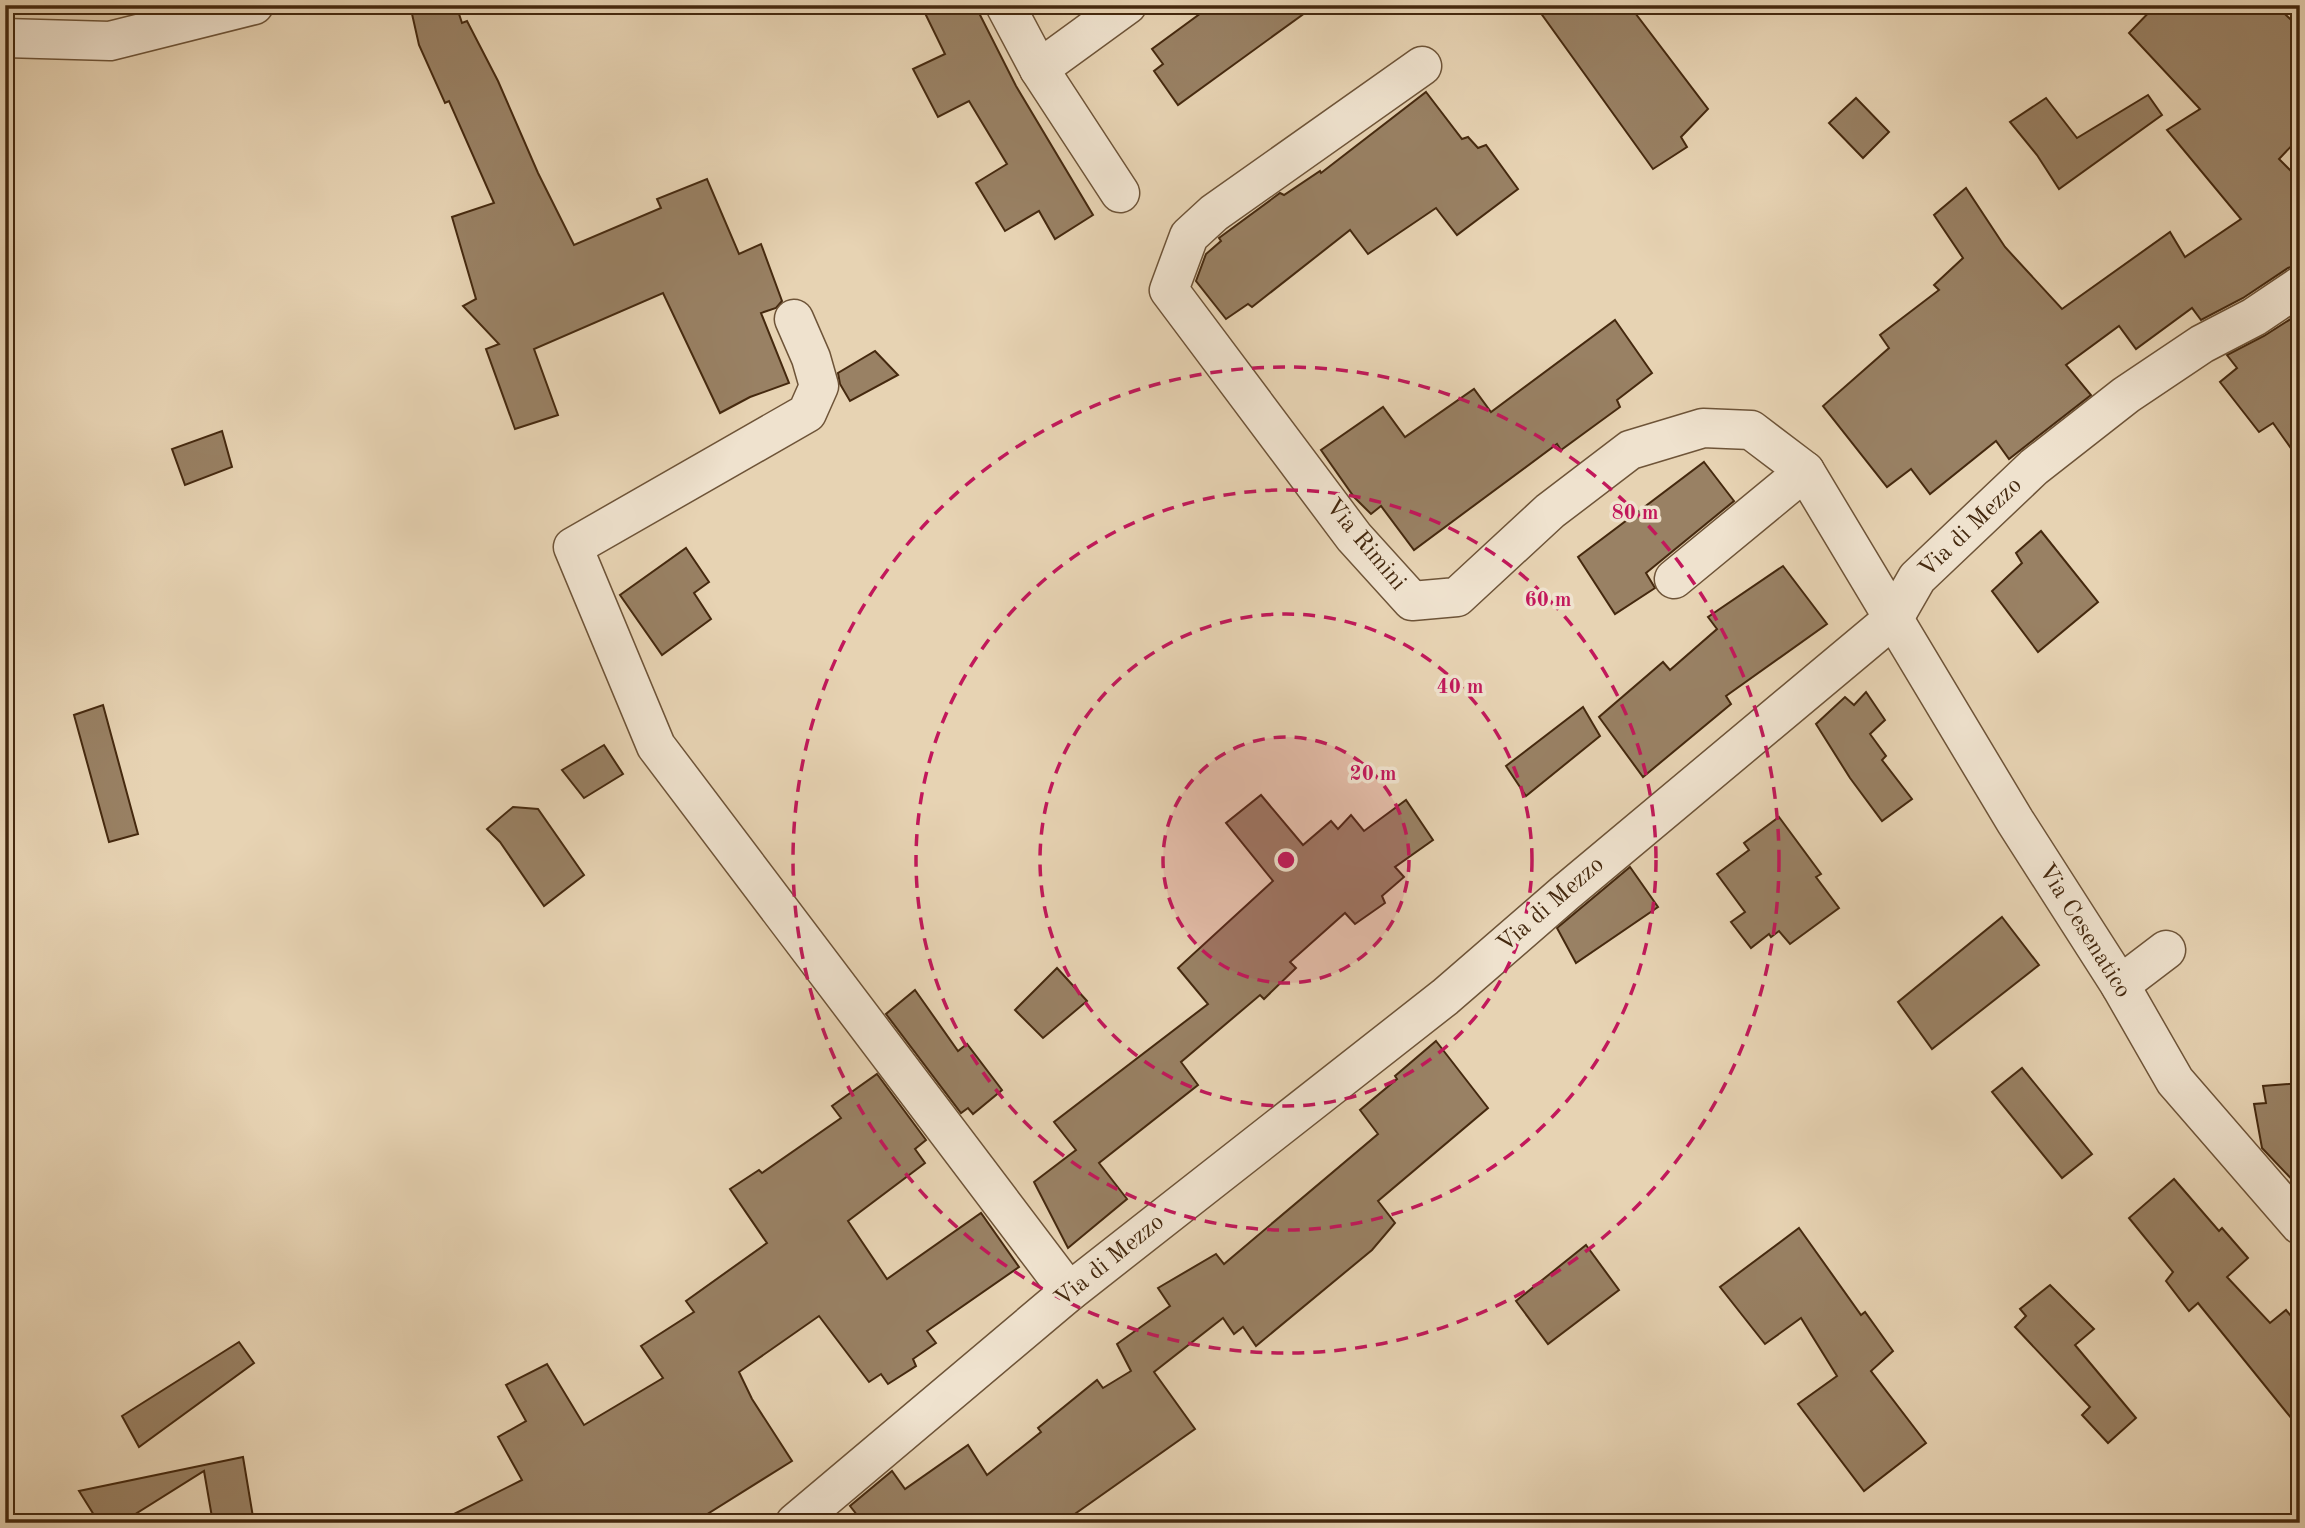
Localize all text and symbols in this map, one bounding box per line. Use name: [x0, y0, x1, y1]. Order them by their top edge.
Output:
street label: Via di Mezzo: [1915, 473, 2027, 583]
street label: Via Rimini: [1320, 495, 1410, 595]
text: 80 m: [1611, 503, 1659, 524]
text: 60 m: [1524, 590, 1572, 611]
text: 40 m: [1436, 677, 1484, 698]
text: 20 m: [1349, 764, 1397, 785]
centre of rings: [1274, 848, 1298, 872]
street label: Via di Mezzo: [1493, 853, 1609, 957]
street label: Via Cesenatico: [2033, 860, 2135, 1002]
street label: Via di Mezzo: [1051, 1210, 1169, 1312]

